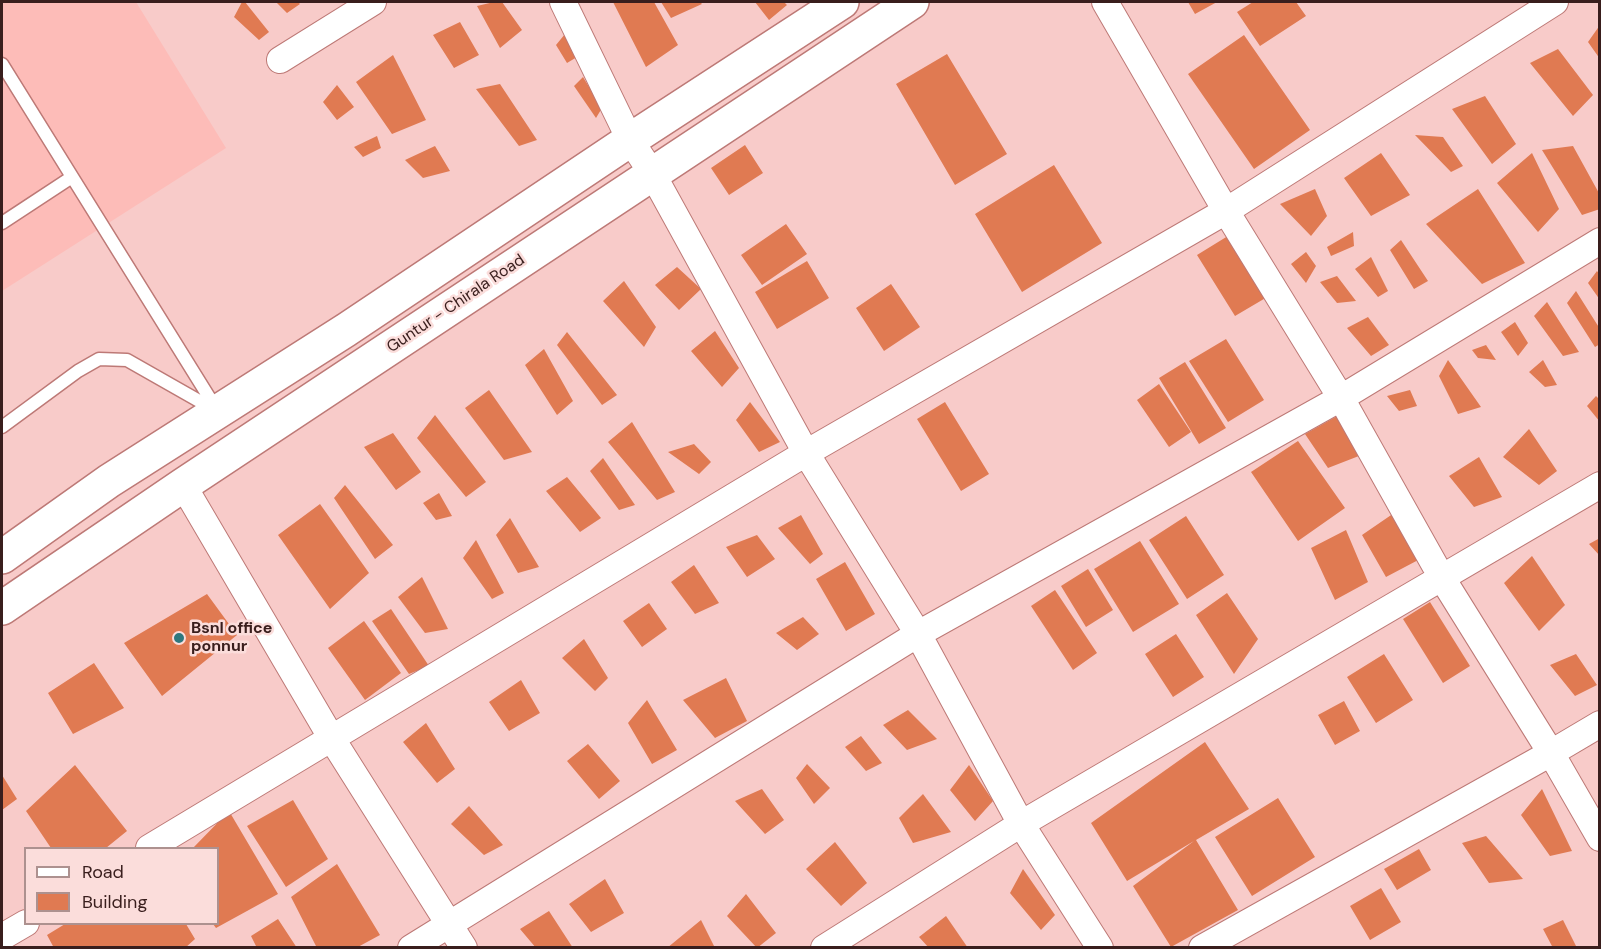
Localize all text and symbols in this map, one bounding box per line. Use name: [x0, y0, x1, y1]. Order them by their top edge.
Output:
street label: Guntur - Chirala Road: [384, 251, 528, 357]
place label: Bsnl office ponnur: [191, 619, 272, 657]
marker: Bsnl office ponnur: [172, 631, 186, 645]
legend: [24, 847, 219, 925]
text: Road: [82, 860, 124, 884]
text: Building: [82, 890, 147, 914]

